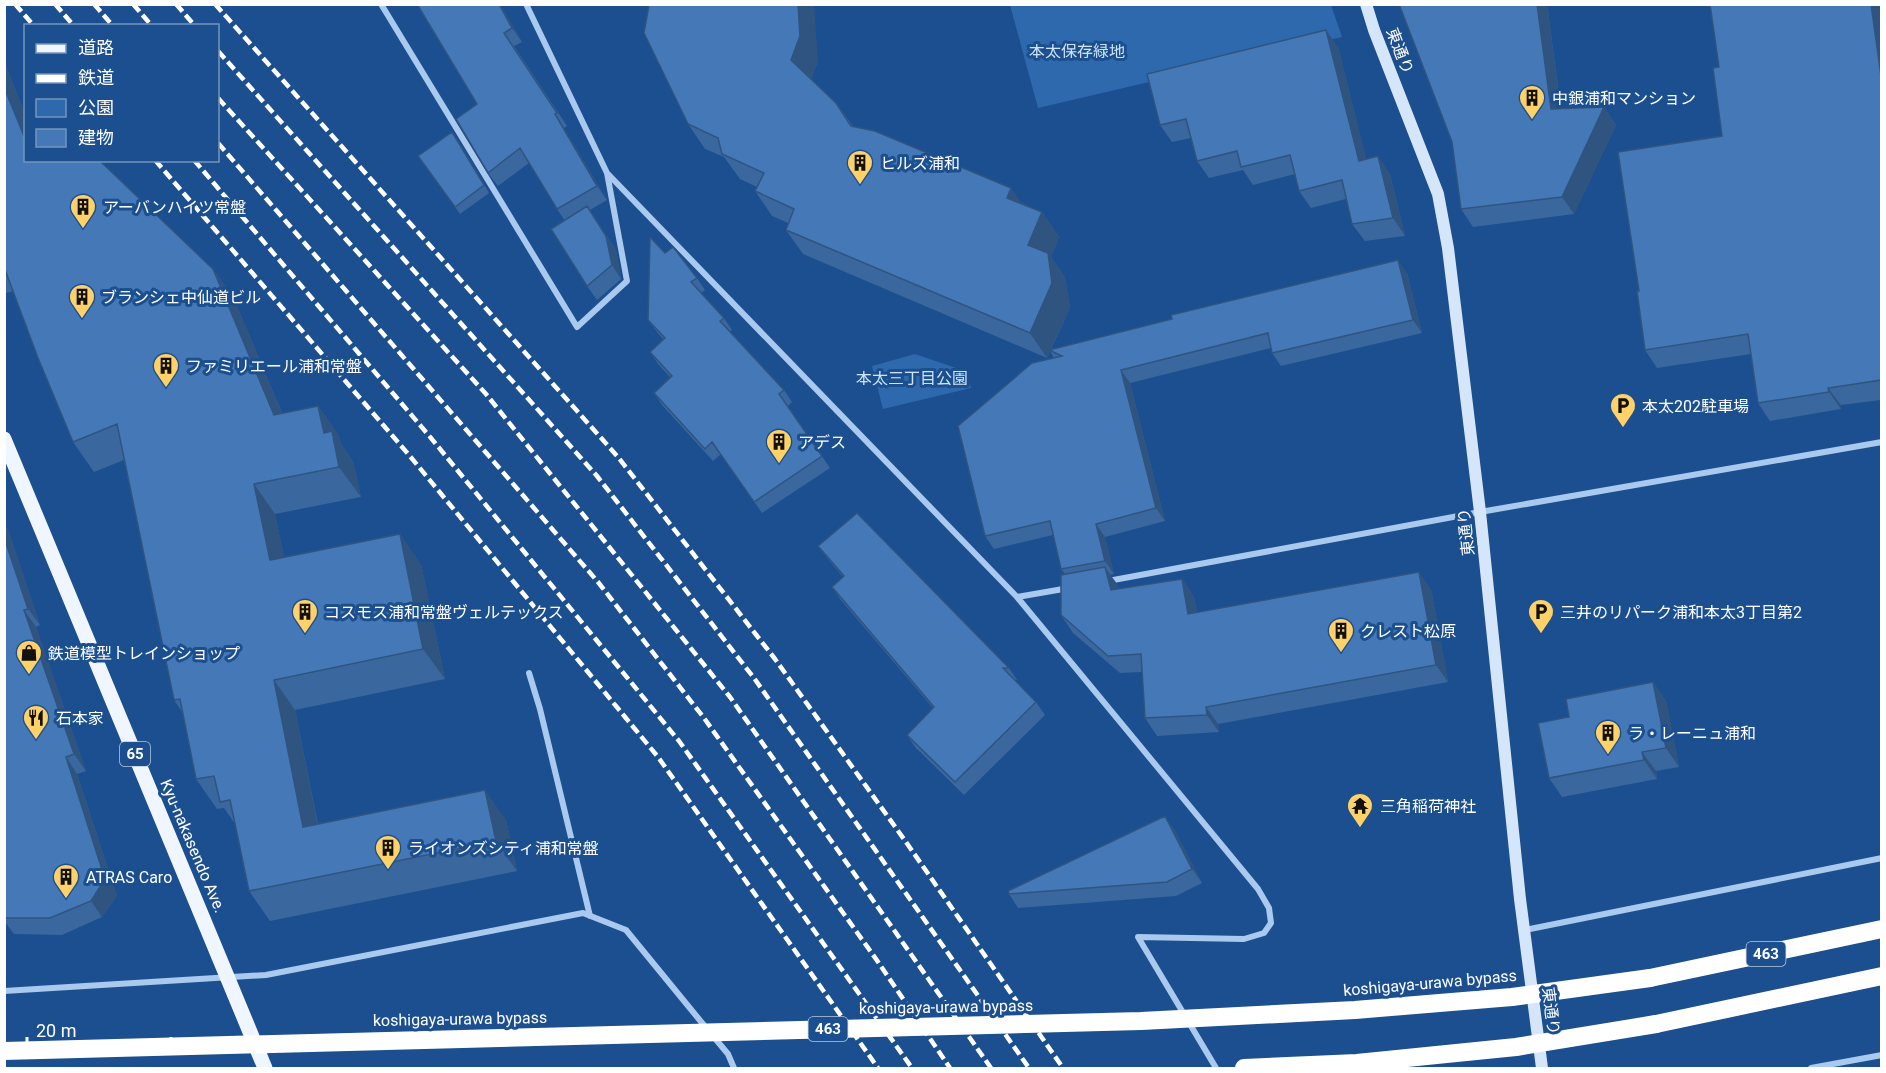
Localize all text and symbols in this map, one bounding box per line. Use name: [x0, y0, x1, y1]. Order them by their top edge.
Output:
legend: [24, 24, 219, 162]
street label: 東通り: [1383, 25, 1417, 77]
text: 道路: [78, 37, 114, 58]
park label: 本太保存緑地: [1029, 42, 1125, 61]
text: 鉄道: [78, 67, 114, 88]
building icon: 中銀浦和マンション: [1517, 83, 1547, 121]
place label: 中銀浦和マンション: [1552, 89, 1696, 108]
text: 公園: [78, 97, 114, 118]
text: 建物: [78, 127, 114, 148]
building icon: ヒルズ浦和: [845, 148, 875, 186]
place label: ヒルズ浦和: [880, 154, 960, 173]
building icon: アーバンハイツ常盤: [68, 192, 98, 230]
place label: アーバンハイツ常盤: [103, 198, 246, 217]
building icon: ブランシェ中仙道ビル: [67, 282, 97, 320]
place label: ブランシェ中仙道ビル: [101, 288, 261, 307]
building icon: ファミリエール浦和常盤: [151, 351, 181, 389]
place label: ファミリエール浦和常盤: [186, 357, 362, 376]
park label: 本太三丁目公園: [856, 369, 968, 388]
parking icon: 本太202駐車場: [1608, 391, 1638, 429]
place label: 本太202駐車場: [1642, 397, 1749, 416]
building icon: アデス: [764, 427, 794, 465]
place label: アデス: [798, 433, 846, 452]
street label: 東通り: [1454, 507, 1478, 557]
building icon: コスモス浦和常盤ヴェルテックス: [290, 597, 320, 635]
parking icon: 三井のリパーク浦和本太3丁目第2: [1526, 597, 1556, 635]
place label: コスモス浦和常盤ヴェルテックス: [324, 603, 564, 622]
place label: 三井のリパーク浦和本太3丁目第2: [1560, 603, 1802, 622]
building icon: クレスト松原: [1326, 616, 1356, 654]
place label: クレスト松原: [1360, 622, 1456, 641]
shop icon: 鉄道模型トレインショップ: [14, 638, 44, 676]
place label: 鉄道模型トレインショップ: [48, 644, 240, 663]
restaurant icon: 石本家: [21, 703, 51, 741]
place label: 石本家: [56, 709, 104, 728]
building icon: ラ・レーニュ浦和: [1593, 718, 1623, 756]
place label: ラ・レーニュ浦和: [1628, 724, 1756, 743]
road number: 65: [120, 742, 150, 766]
street label: Kyu-nakasendo Ave.: [156, 776, 230, 916]
temple icon: 三角稲荷神社: [1345, 791, 1375, 829]
place label: 三角稲荷神社: [1380, 797, 1476, 816]
building icon: ライオンズシティ浦和常盤: [373, 833, 403, 871]
place label: ライオンズシティ浦和常盤: [408, 839, 599, 858]
building icon: ATRAS Caro: [51, 862, 81, 900]
place label: ATRAS Caro: [86, 868, 172, 887]
road number: 463: [1746, 942, 1786, 966]
street label: koshigaya-urawa bypass: [1342, 966, 1518, 1000]
street label: 東通り: [1539, 986, 1563, 1036]
street label: koshigaya-urawa bypass: [859, 996, 1033, 1018]
street label: koshigaya-urawa bypass: [373, 1008, 547, 1030]
scale bar: [27, 1010, 171, 1048]
road number: 463: [808, 1017, 848, 1041]
text: 20 m: [36, 1020, 76, 1041]

